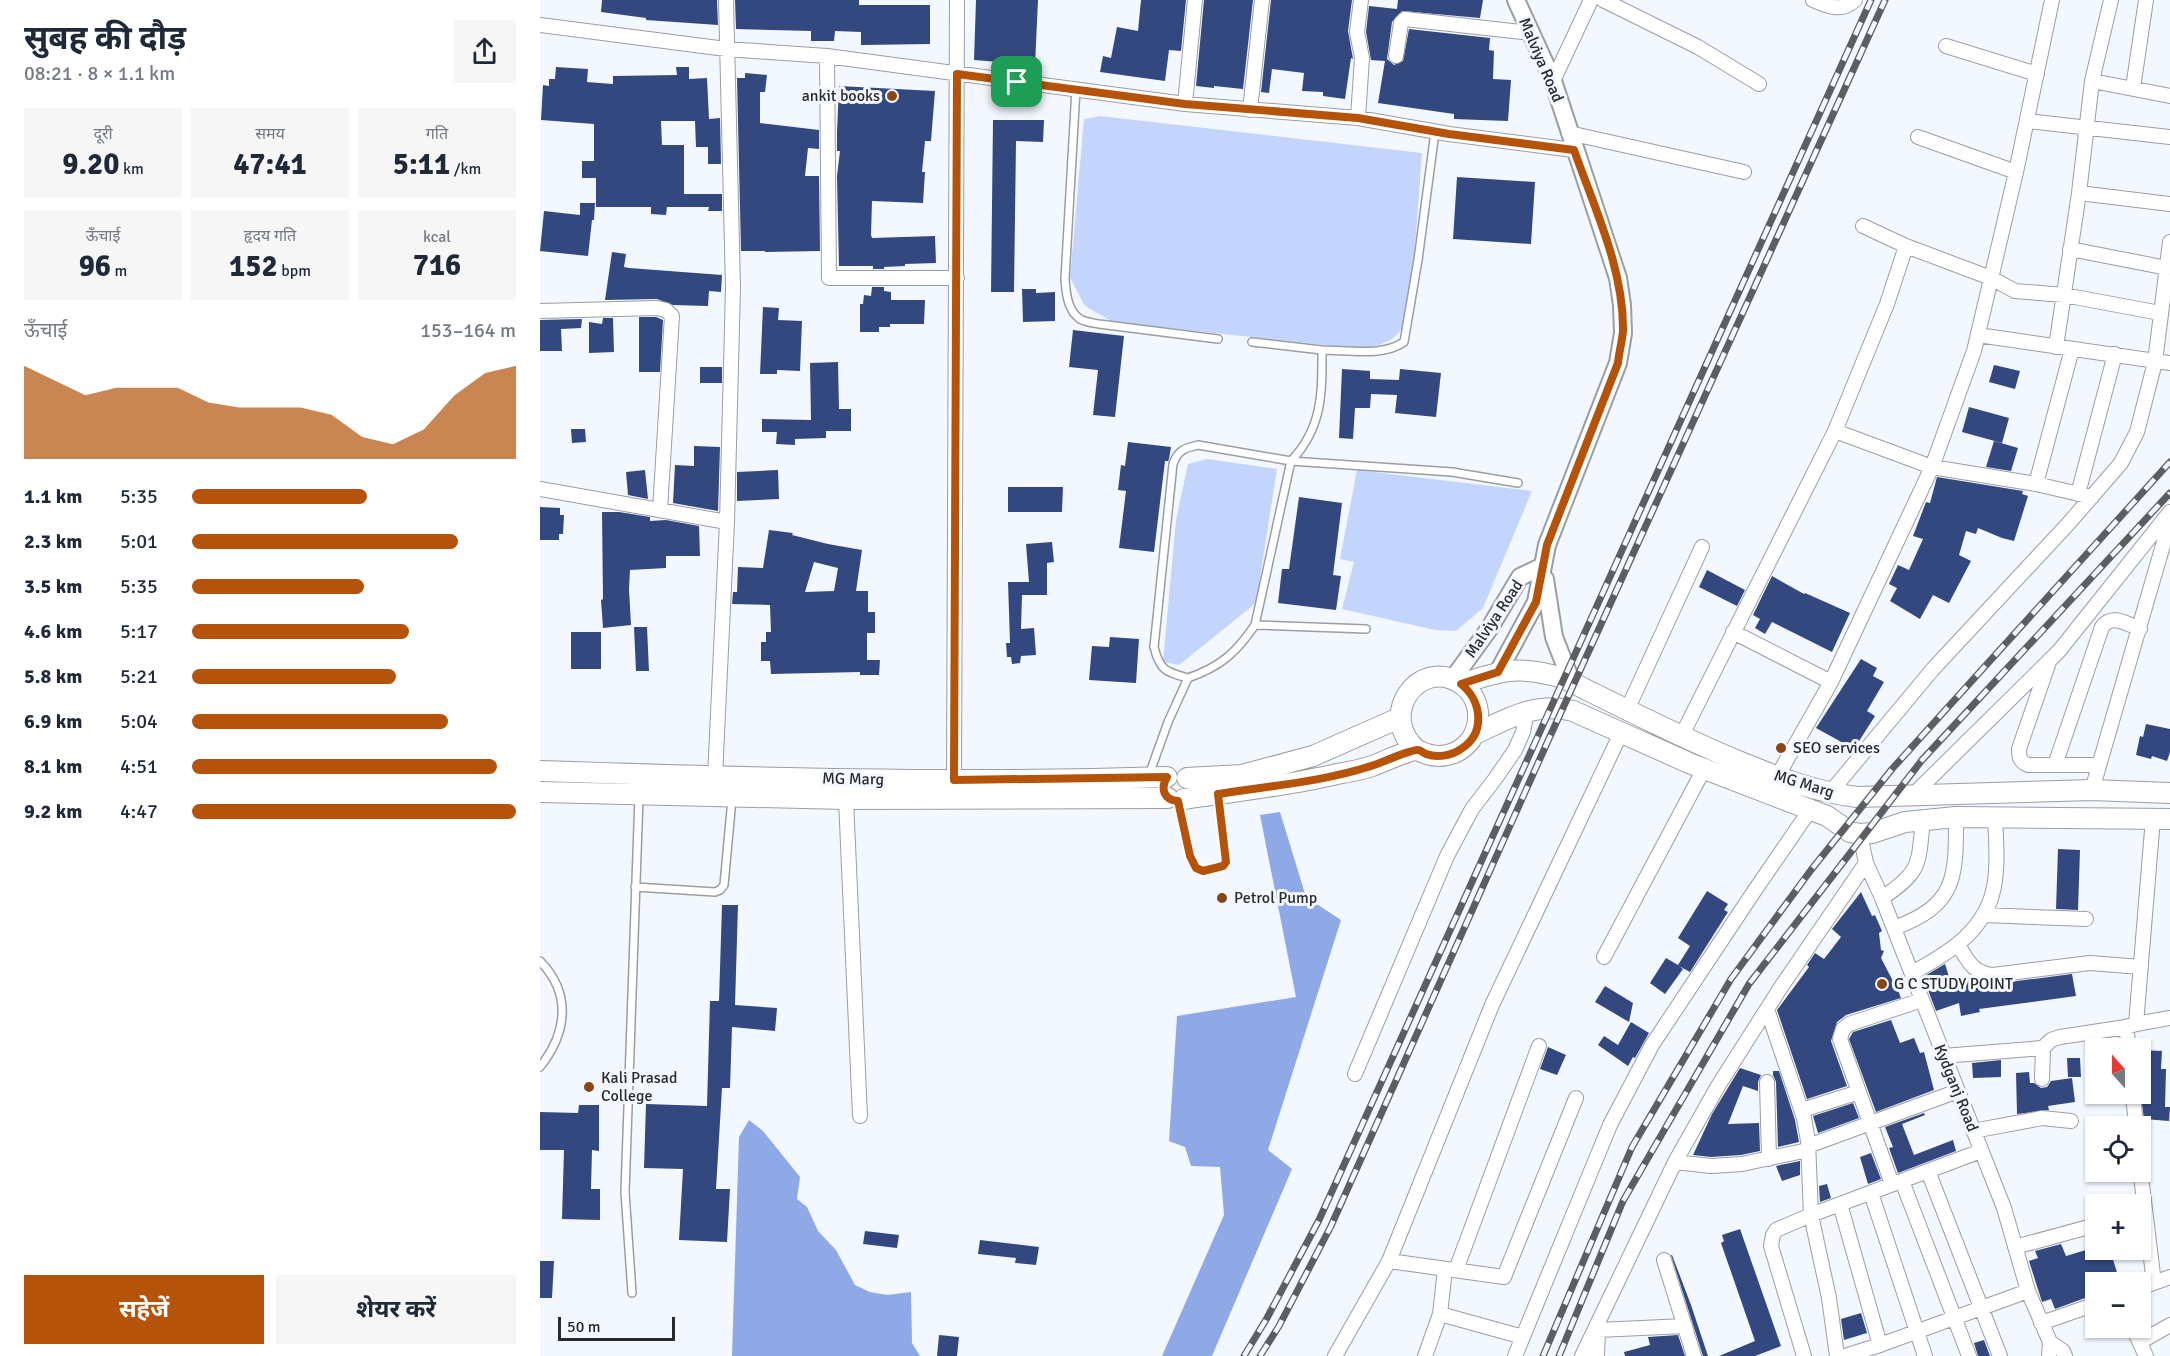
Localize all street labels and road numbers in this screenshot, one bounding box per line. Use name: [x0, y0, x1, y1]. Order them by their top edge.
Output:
street label: Malviya Road: [1514, 15, 1568, 105]
street label: Malviya Road: [1461, 576, 1527, 662]
street label: MG Marg: [1771, 765, 1837, 803]
street label: MG Marg: [822, 768, 884, 790]
street label: Kydganj Road: [1929, 1041, 1983, 1135]

